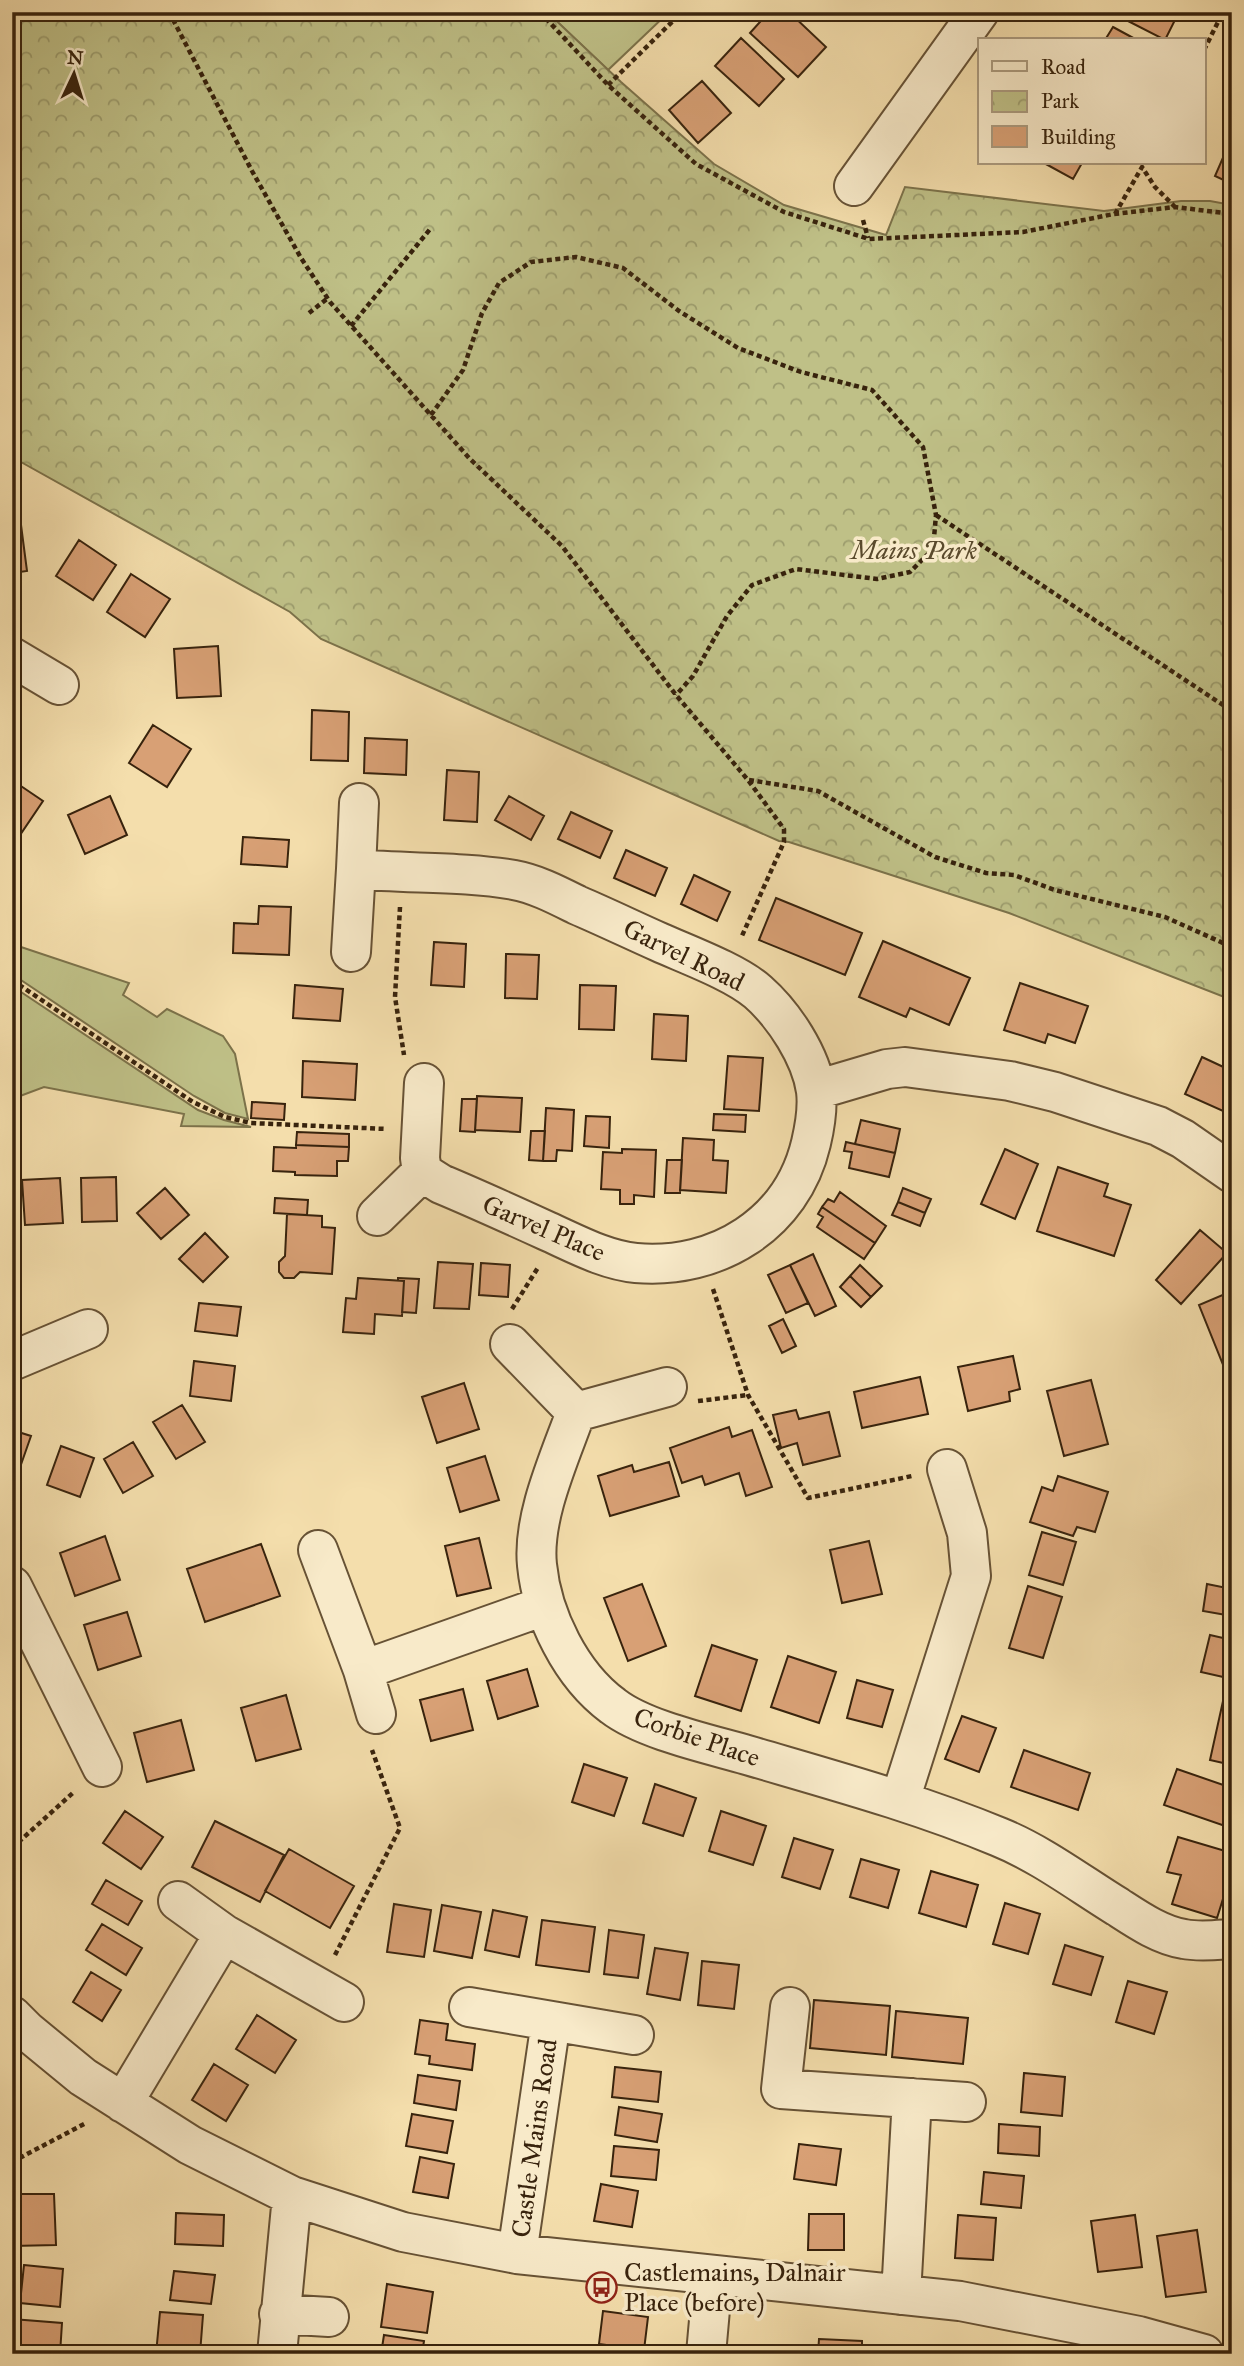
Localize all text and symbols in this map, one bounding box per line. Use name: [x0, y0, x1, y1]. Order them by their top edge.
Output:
north arrow: [38, 38, 108, 108]
legend: [978, 38, 1206, 164]
text: N: [66, 46, 84, 70]
text: Road: [1041, 54, 1086, 80]
text: Park: [1041, 88, 1079, 114]
text: Building: [1041, 124, 1115, 150]
park label: Mains Park: [848, 534, 977, 566]
street label: Garvel Road: [618, 912, 750, 998]
street label: Garvel Place: [478, 1188, 610, 1268]
street label: Corbie Place: [630, 1700, 764, 1774]
street label: Castle Mains Road: [504, 2037, 564, 2239]
place label: Castlemains, Dalnair Place (before): [624, 2256, 846, 2318]
bus stop icon: Castlemains, Dalnair Place (before): [584, 2270, 618, 2304]

